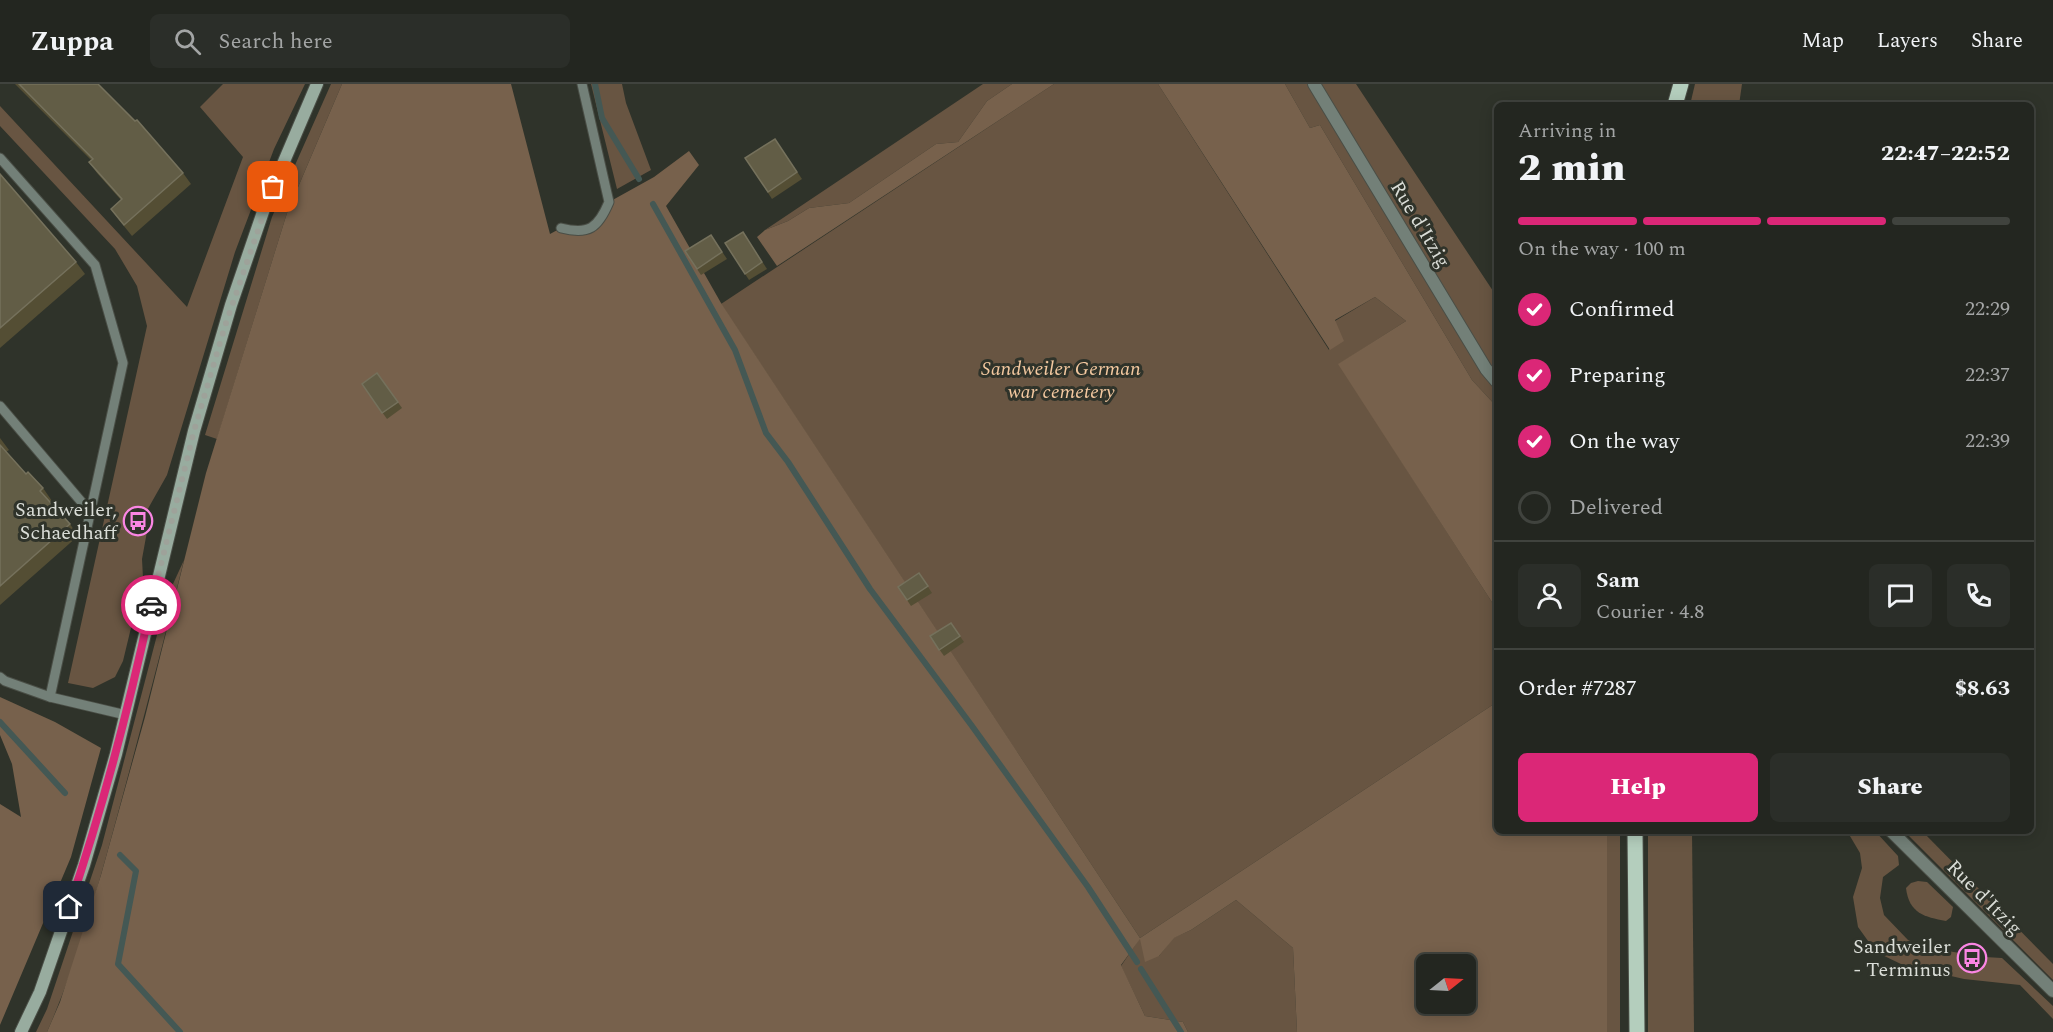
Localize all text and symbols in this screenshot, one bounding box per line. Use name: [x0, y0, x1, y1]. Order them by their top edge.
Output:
search box: [150, 14, 570, 68]
text: Zuppa: [30, 20, 114, 63]
icon: search: [171, 25, 204, 58]
text: Search here: [219, 25, 333, 58]
text: Map: [1802, 25, 1844, 57]
text: Layers: [1877, 25, 1938, 57]
text: Share: [1971, 25, 2023, 57]
text: Arriving in: [1518, 116, 1616, 146]
text: 22:47–22:52: [1881, 137, 2010, 170]
text: 2 min: [1518, 139, 1626, 198]
pin: [247, 161, 298, 212]
icon: bag: [256, 170, 289, 203]
street label: Rue d'Itzig: [1382, 175, 1458, 274]
text: On the way · 100 m: [1518, 234, 1686, 264]
icon: check: [1518, 293, 1551, 326]
text: Confirmed: [1569, 293, 1675, 326]
text: 22:29: [1965, 294, 2010, 324]
park label: Sandweiler German war cemetery: [981, 354, 1141, 407]
icon: check: [1518, 359, 1551, 392]
text: Preparing: [1569, 359, 1666, 392]
text: 22:37: [1965, 360, 2010, 390]
icon: check: [1518, 425, 1551, 458]
text: On the way: [1569, 425, 1680, 458]
text: 22:39: [1965, 426, 2010, 456]
text: Delivered: [1569, 491, 1663, 524]
place label: Sandweiler, Schaedhaff: [15, 495, 118, 548]
bus stop icon: Sandweiler, Schaedhaff: [122, 505, 154, 537]
button: person: [1518, 564, 1581, 627]
text: Sam: [1596, 564, 1640, 597]
button: chat: [1869, 564, 1932, 627]
button: phone: [1947, 564, 2010, 627]
courier: [121, 575, 181, 635]
icon: car: [135, 589, 168, 622]
text: Courier · 4.8: [1596, 597, 1704, 627]
text: Order #7287: [1518, 672, 1637, 705]
text: $8.63: [1955, 672, 2010, 705]
button: Help: [1518, 753, 1758, 822]
button: Share: [1770, 753, 2010, 822]
street label: Rue d'Itzig: [1939, 853, 2029, 943]
pin: [43, 881, 94, 932]
icon: home: [52, 890, 85, 923]
place label: Sandweiler - Terminus: [1853, 932, 1951, 985]
bus stop icon: Sandweiler - Terminus: [1956, 942, 1988, 974]
north arrow: [1416, 954, 1476, 1014]
map controls: [1416, 954, 1476, 1014]

